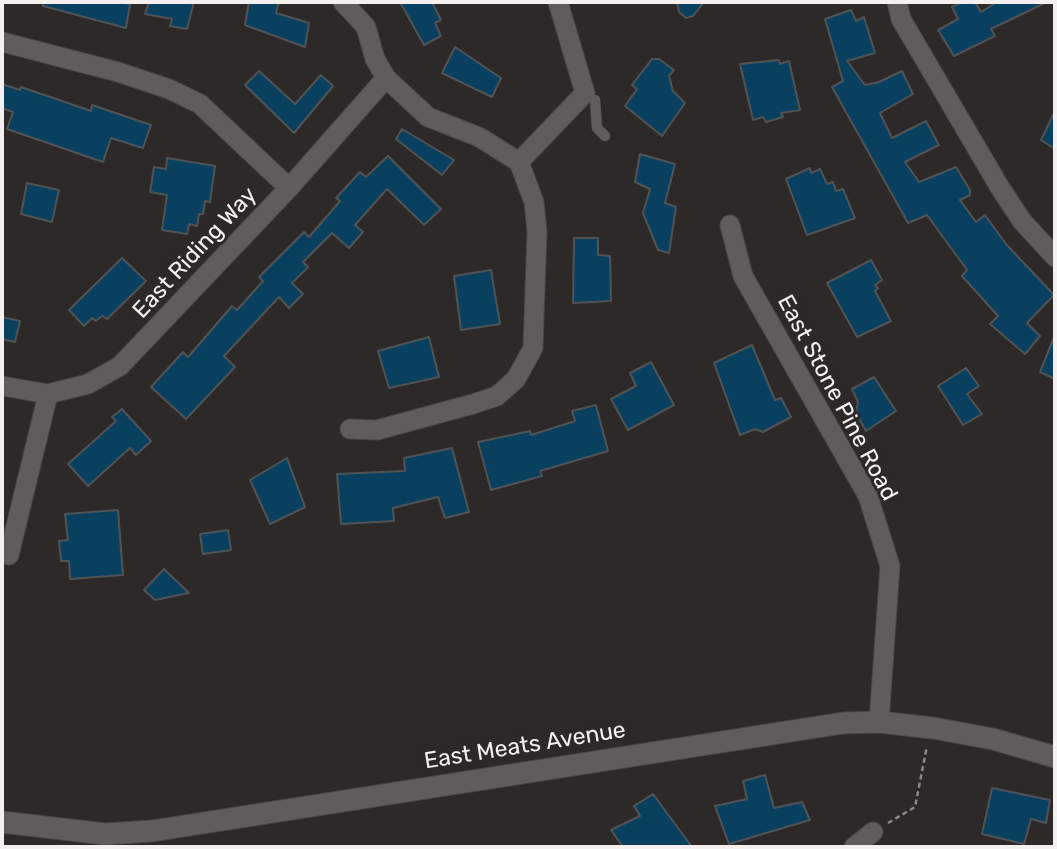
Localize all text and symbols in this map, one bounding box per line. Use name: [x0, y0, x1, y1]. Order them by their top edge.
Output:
street label: East Riding Way: [127, 182, 263, 324]
street label: East Stone Pine Road: [771, 290, 903, 506]
street label: East Meats Avenue: [422, 716, 628, 776]

